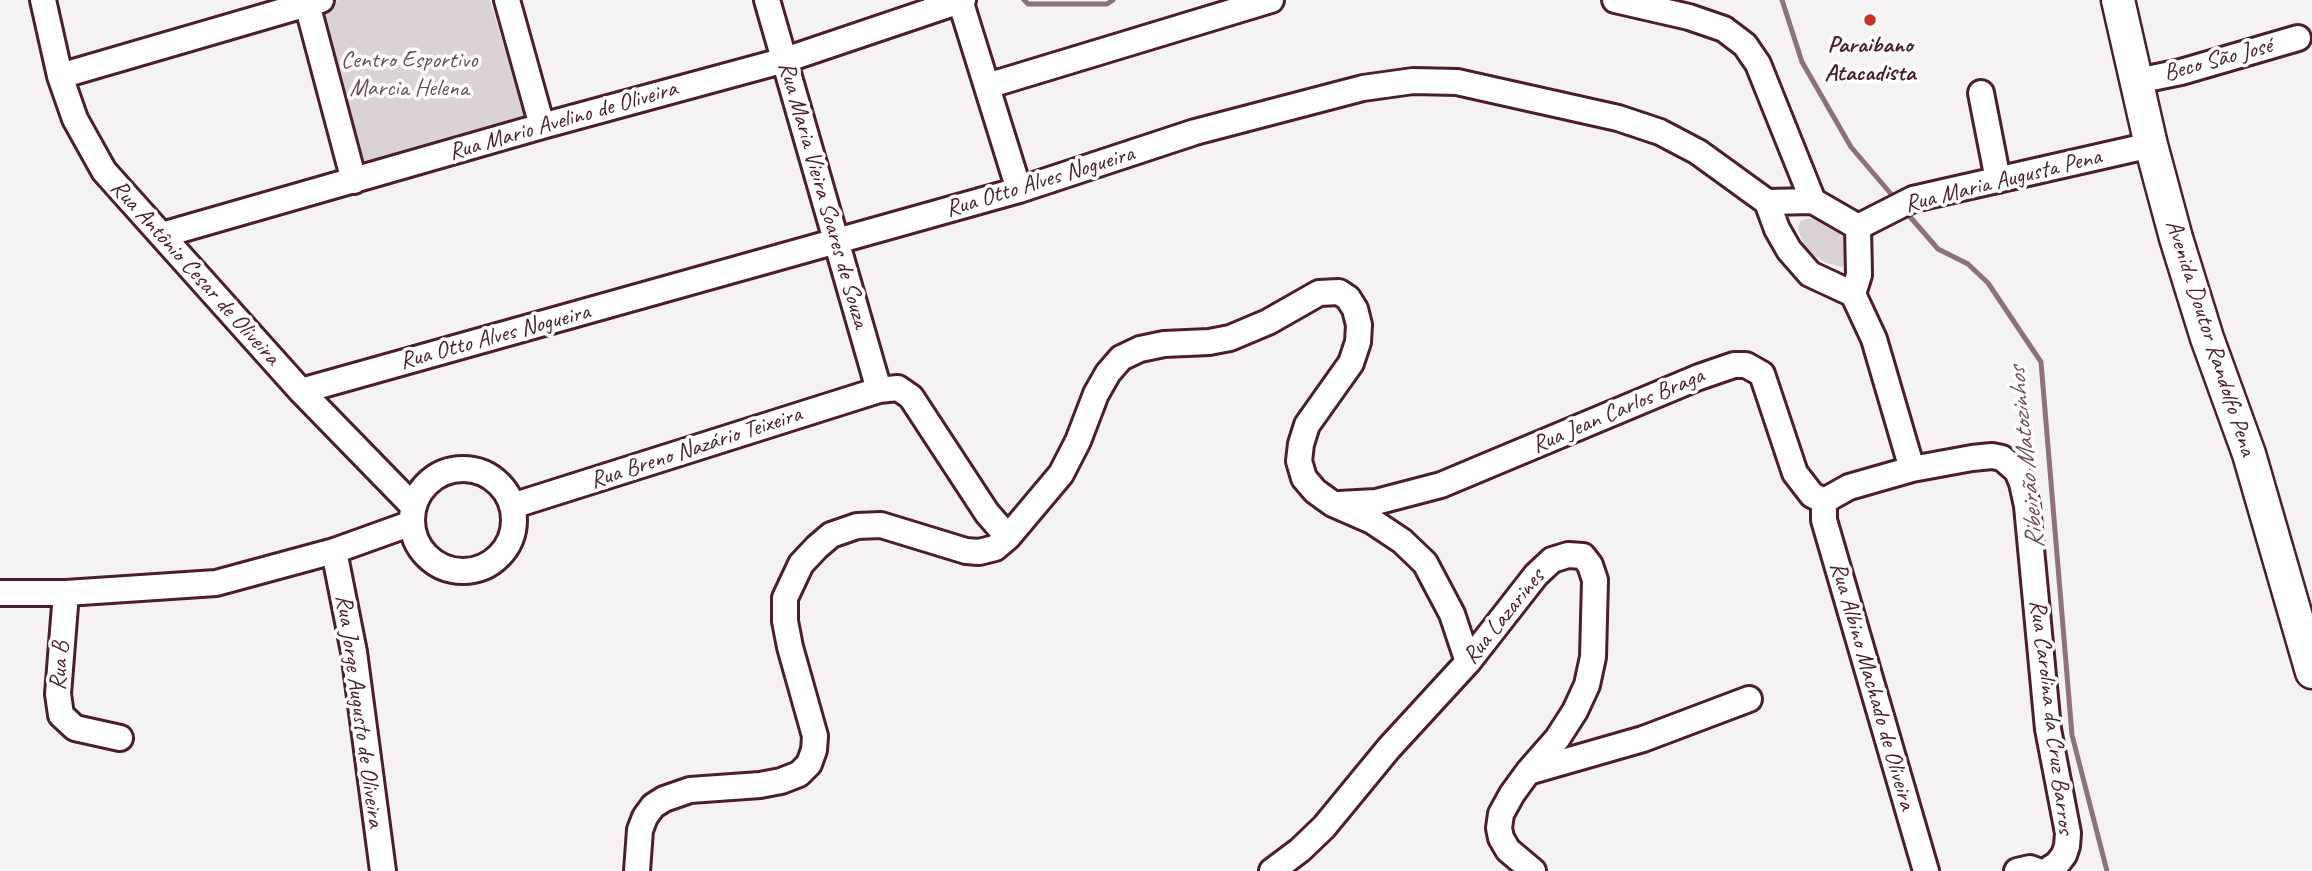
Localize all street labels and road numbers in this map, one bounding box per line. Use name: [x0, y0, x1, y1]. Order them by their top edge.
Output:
street label: Beco São José: [2161, 32, 2275, 88]
street label: Rua Maria Vieira Soares de Souza: [771, 59, 875, 331]
street label: Rua Mario Avelino de Oliveira: [445, 75, 681, 167]
street label: Rua Otto Alves Nogueira: [942, 140, 1138, 224]
street label: Rua Maria Augusta Pena: [1902, 143, 2104, 219]
street label: Rua Antônio Cesar de Oliveira: [104, 174, 286, 372]
street label: Avenida Doutor Randolfo Pena: [2158, 216, 2262, 460]
street label: Rua Otto Alves Nogueira: [397, 298, 593, 376]
street label: Rua Jean Carlos Braga: [1528, 362, 1708, 460]
street label: Rua Breno Nazário Teixeira: [587, 400, 805, 496]
street label: Rua Albino Machado de Oliveira: [1823, 559, 1921, 813]
street label: Rua Lazarines: [1457, 564, 1551, 670]
street label: Rua Jorge Augusto de Oliveira: [328, 593, 390, 829]
street label: Rua Carolina da Cruz Barros: [2022, 598, 2080, 836]
street label: Rua B: [44, 641, 76, 691]

